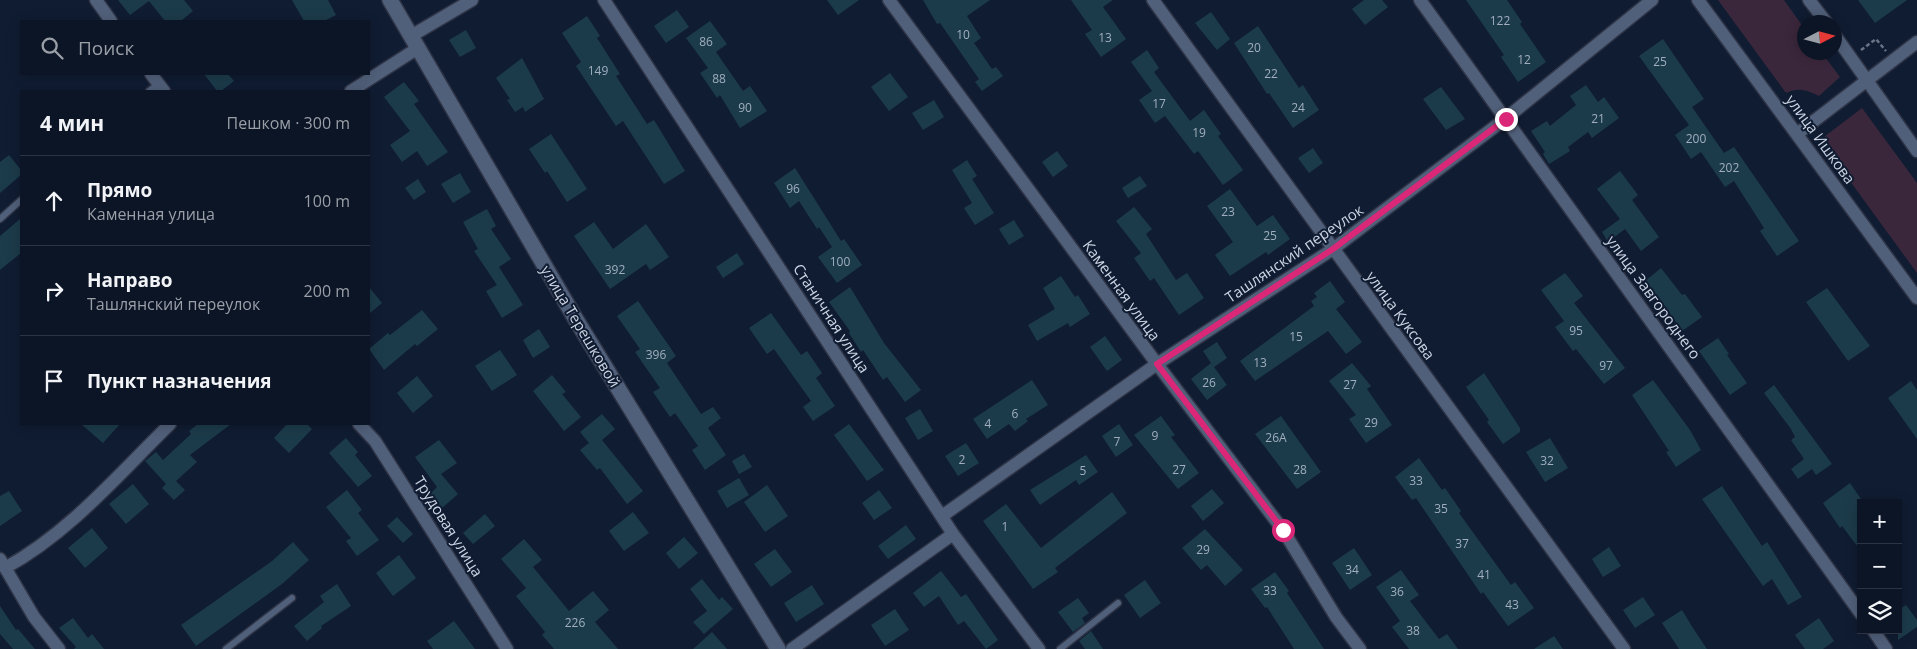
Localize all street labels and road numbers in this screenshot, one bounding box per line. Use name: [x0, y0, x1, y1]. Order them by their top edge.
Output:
street label: улица Ишкова: [1782, 90, 1860, 188]
street label: Ташлянский переулок: [1221, 199, 1367, 307]
street label: улица Завгороднего: [1602, 231, 1706, 363]
street label: Каменная улица: [1079, 236, 1165, 344]
street label: Станичная улица: [789, 260, 875, 376]
street label: улица Терешковой: [537, 261, 625, 391]
street label: улица Куксова: [1362, 267, 1440, 363]
street label: Трудовая улица: [410, 472, 488, 580]

